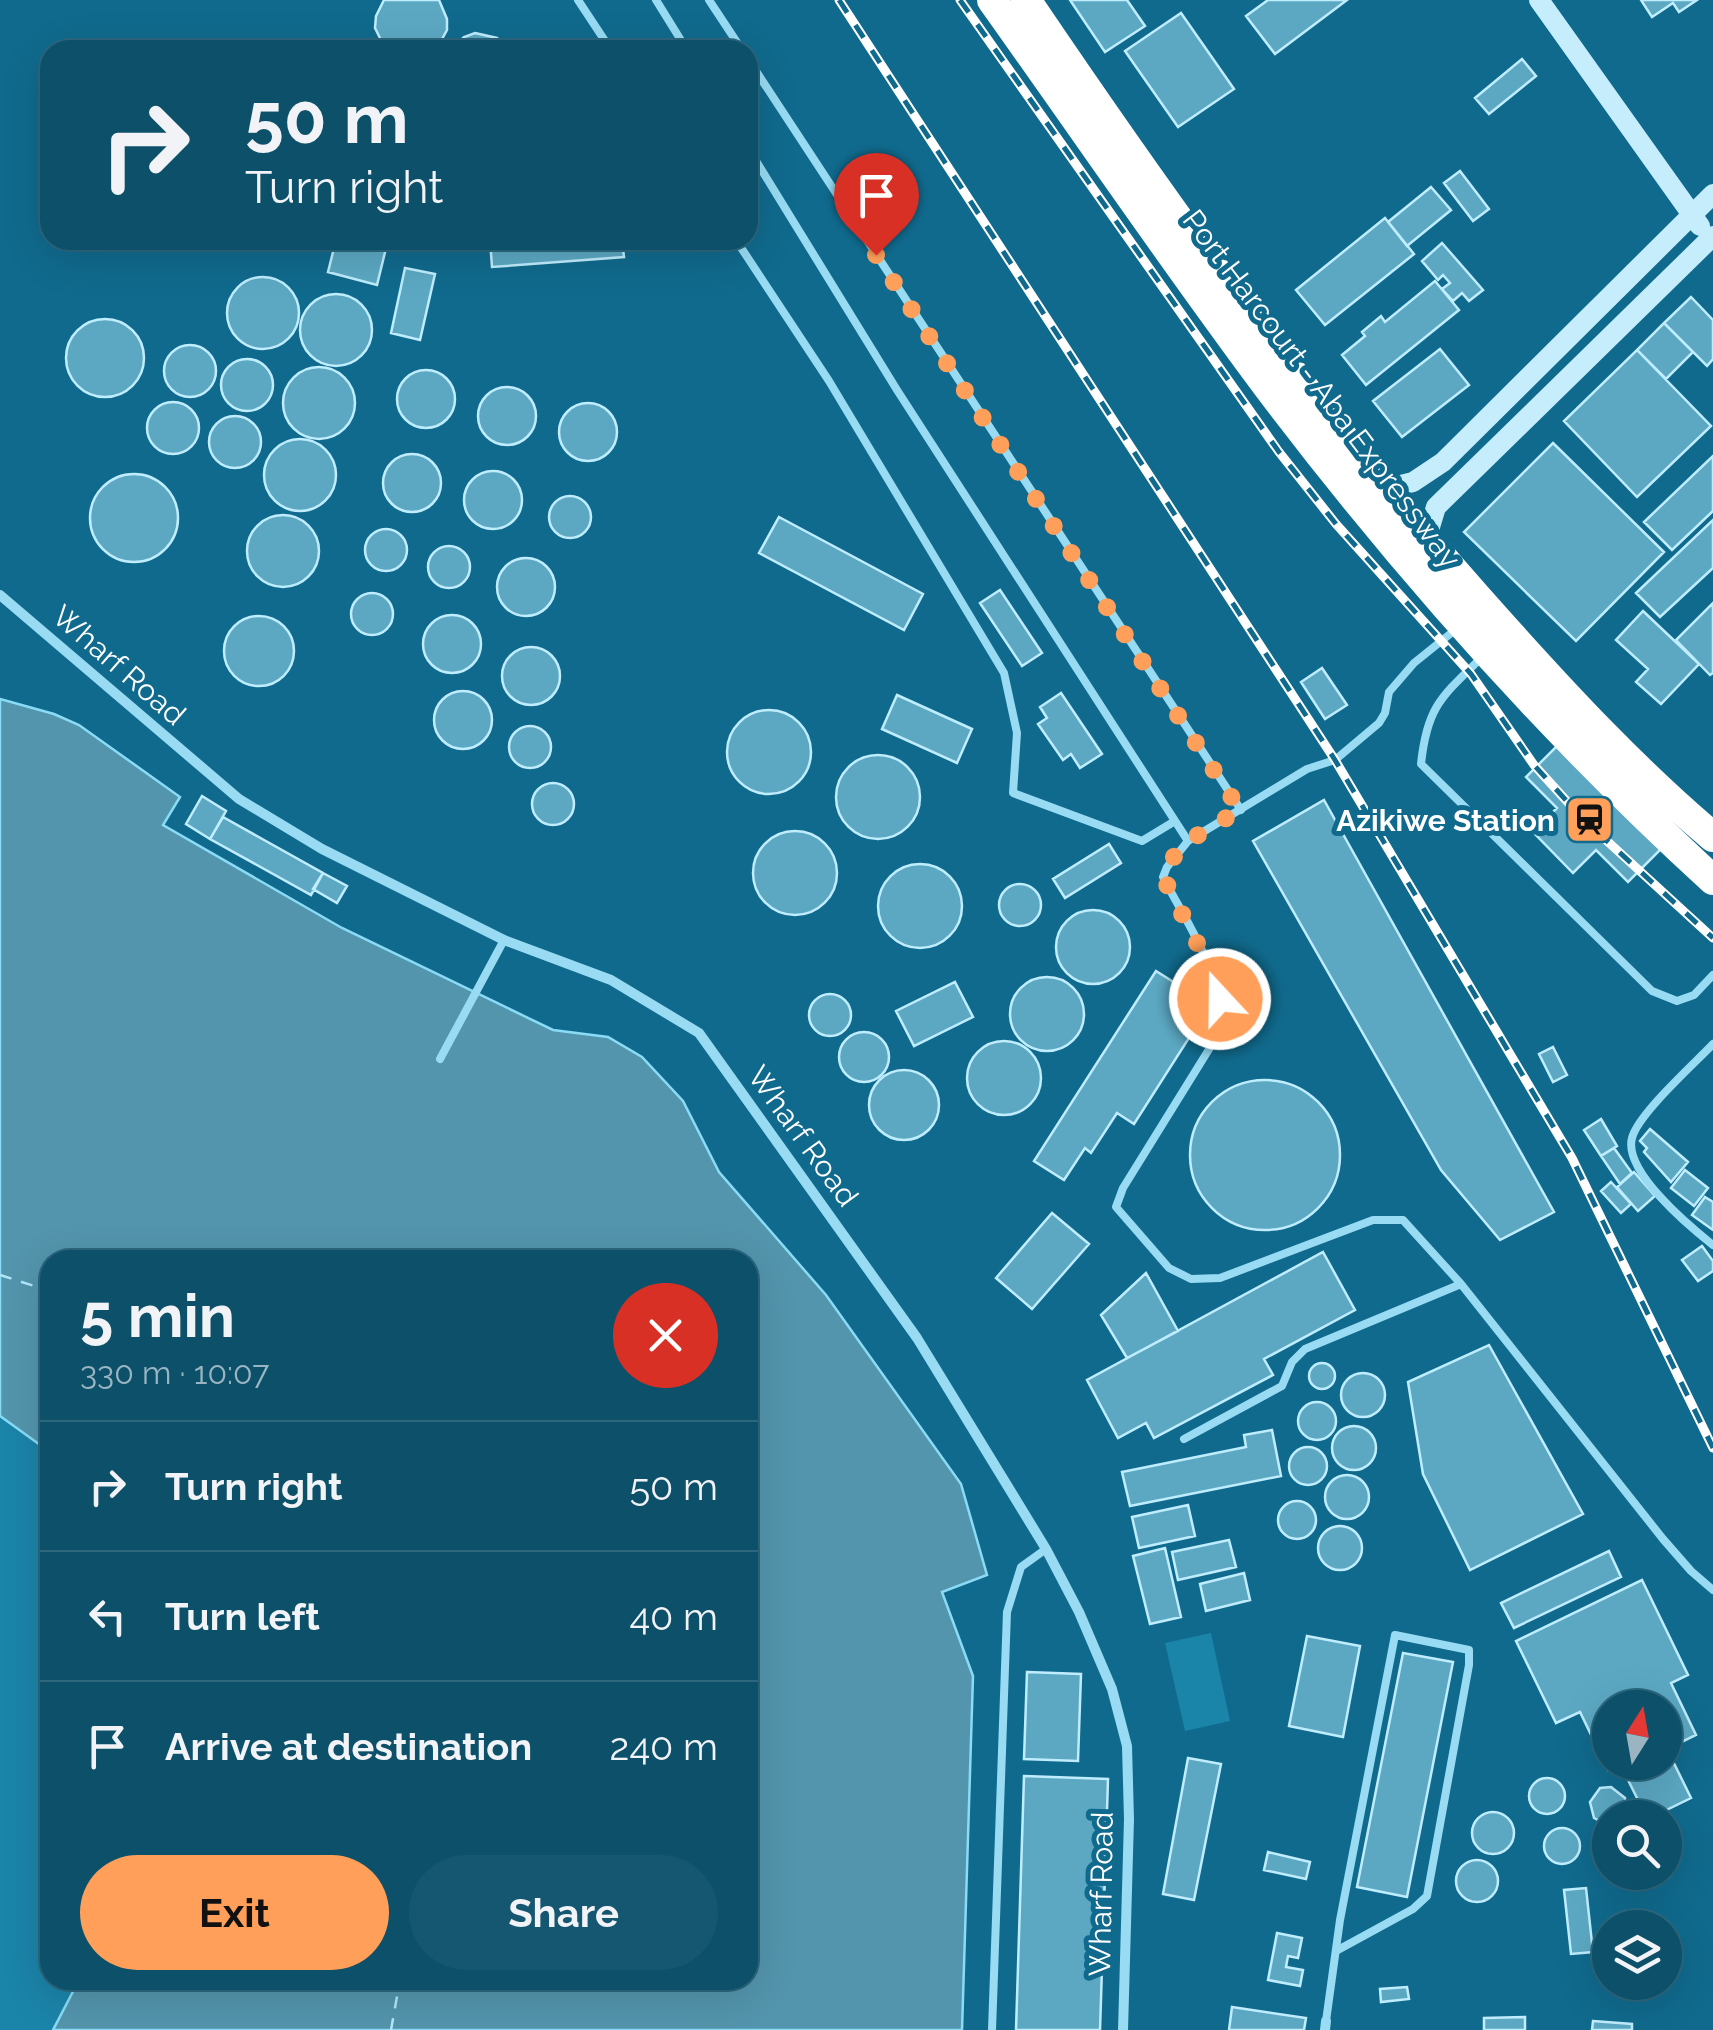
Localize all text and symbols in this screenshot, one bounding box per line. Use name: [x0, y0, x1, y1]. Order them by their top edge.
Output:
text: 50 m: [245, 77, 409, 159]
icon: right: [80, 80, 210, 210]
pin: [834, 153, 919, 256]
text: Turn right: [245, 161, 443, 214]
icon: arrive: [849, 168, 904, 223]
street label: Port Harcourt - Aba Expressway: [1176, 203, 1468, 575]
street label: Wharf Road: [45, 598, 193, 732]
station icon: Azikiwe Station: [1564, 794, 1616, 846]
place label: Azikiwe Station: [1336, 803, 1555, 838]
position arrow: [1168, 947, 1272, 1051]
street label: Wharf Road: [740, 1059, 866, 1213]
text: 5 min: [80, 1281, 235, 1351]
button: close: [613, 1283, 718, 1388]
text: 330 m · 10:07: [80, 1354, 269, 1391]
icon: right: [80, 1459, 135, 1514]
text: Turn right: [165, 1464, 342, 1509]
text: 50 m: [629, 1464, 718, 1509]
icon: left: [80, 1589, 135, 1644]
text: Turn left: [165, 1594, 320, 1639]
text: 40 m: [629, 1594, 718, 1639]
north arrow: [1592, 1690, 1682, 1780]
map controls: [1592, 1690, 1682, 2000]
icon: arrive: [80, 1719, 135, 1774]
text: Arrive at destination: [165, 1724, 532, 1769]
text: 240 m: [610, 1724, 718, 1769]
button: search: [1592, 1800, 1682, 1890]
street label: Wharf Road: [1082, 1811, 1120, 1977]
button: Exit: [80, 1855, 389, 1970]
button: Share: [409, 1855, 718, 1970]
button: layers: [1592, 1910, 1682, 2000]

